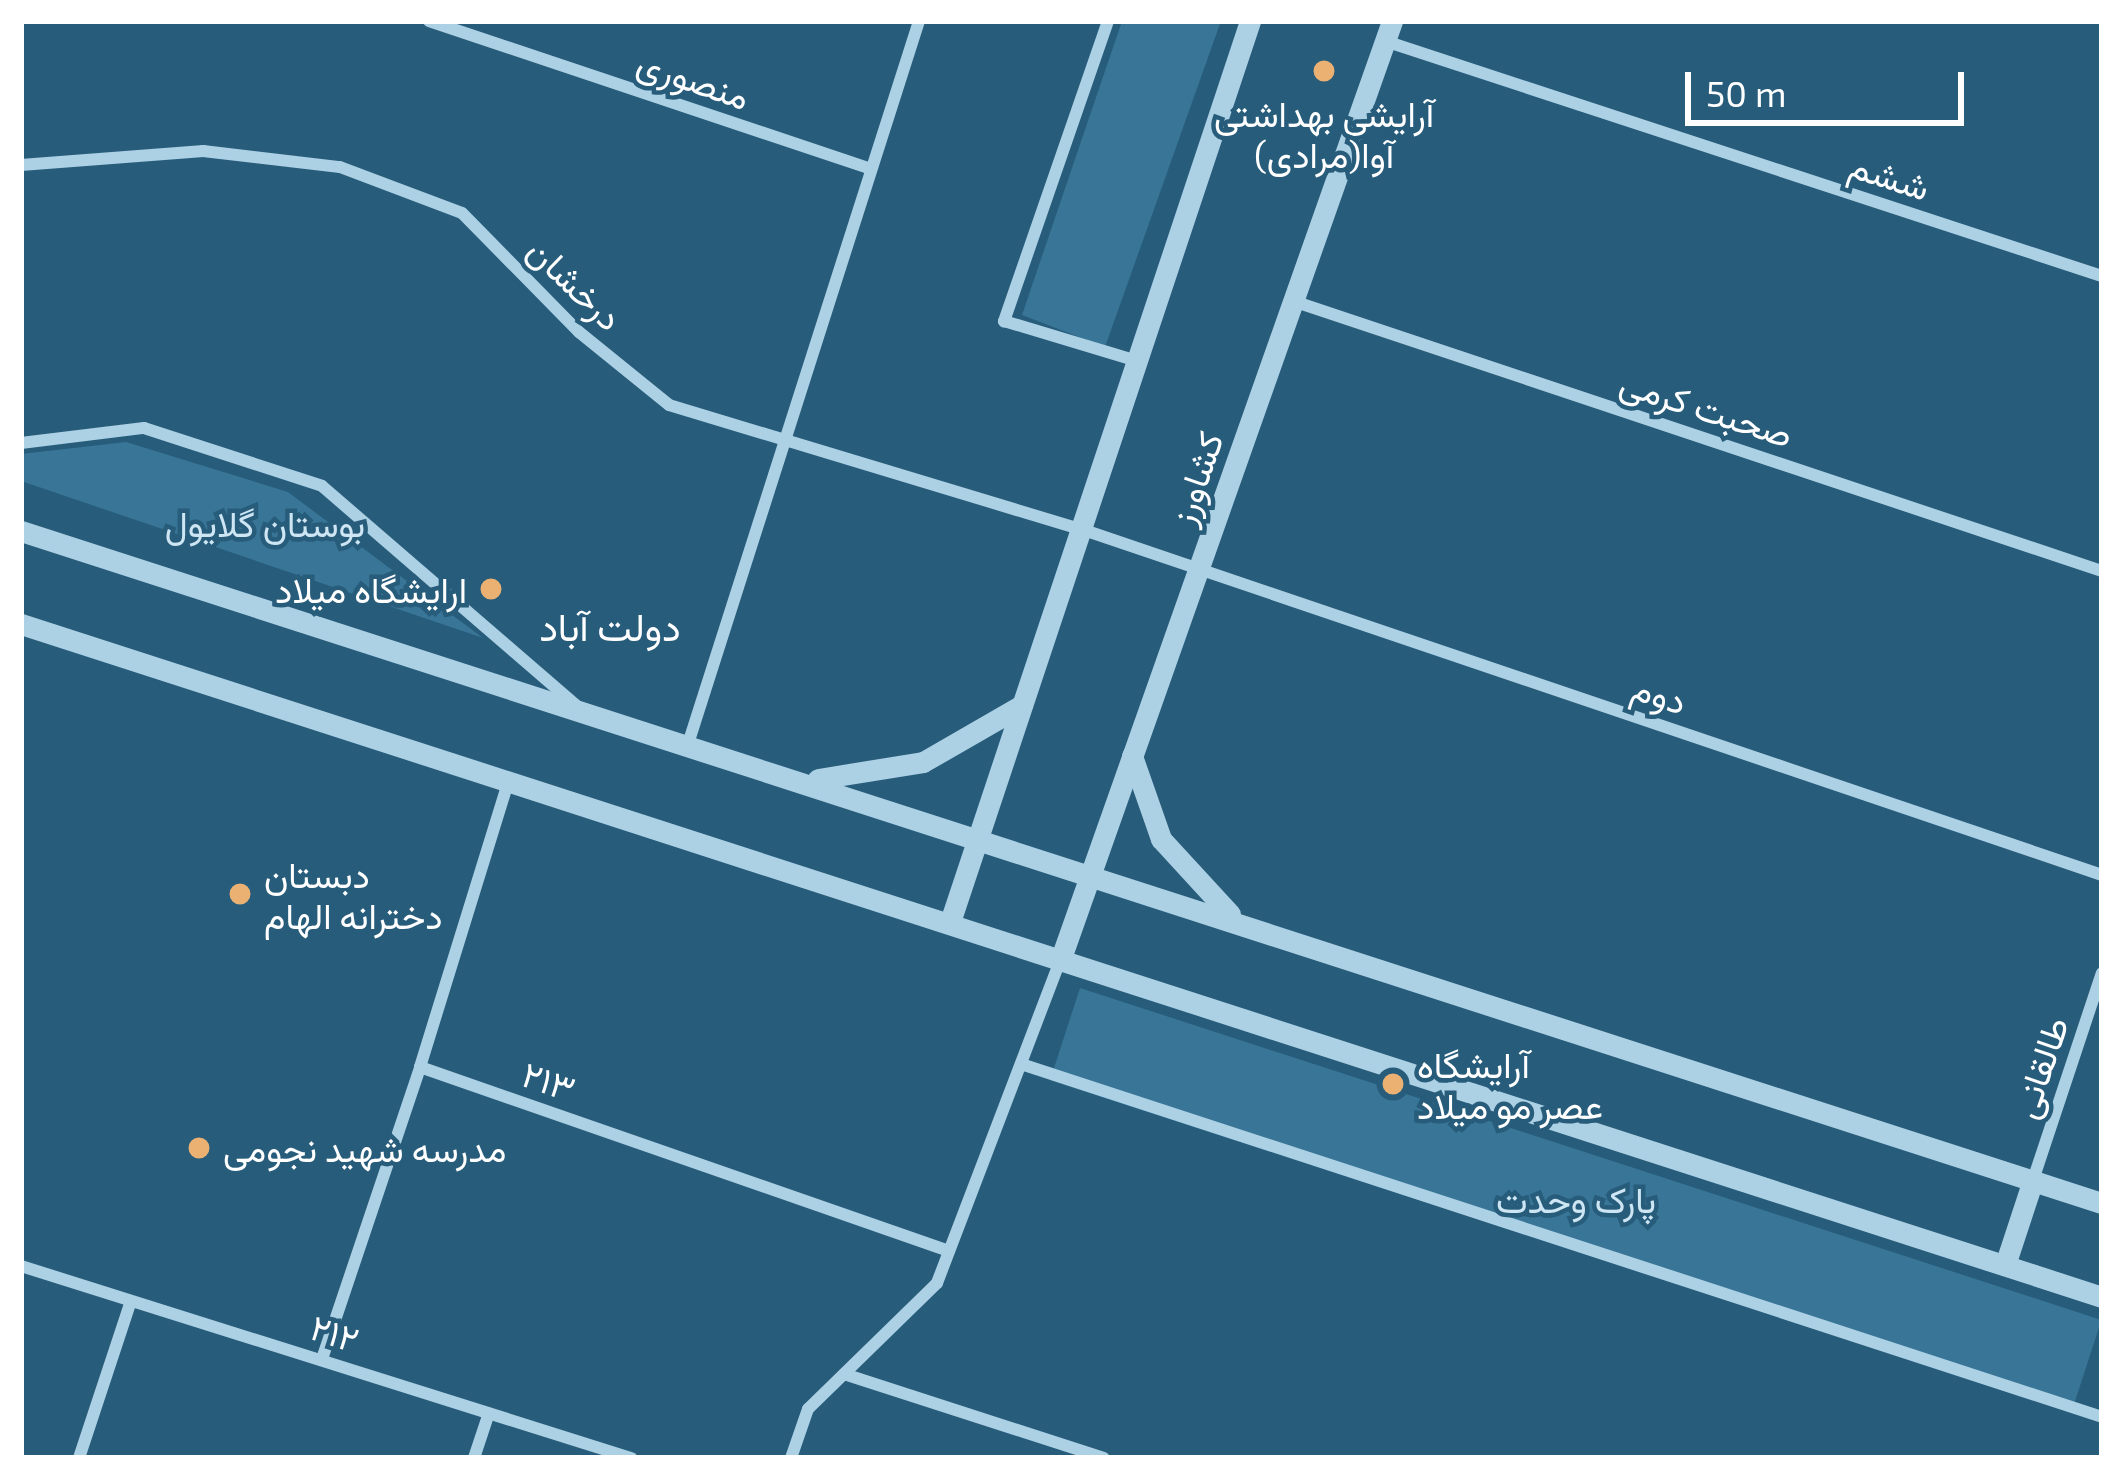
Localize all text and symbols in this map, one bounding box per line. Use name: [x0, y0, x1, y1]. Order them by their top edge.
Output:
street label: منصوری: [632, 39, 756, 117]
scale bar: [1691, 48, 1970, 122]
marker: آرایشی بهداشتی آوا(مرادی): [1311, 58, 1337, 84]
text: 50 m: [1706, 71, 1787, 114]
place label: آرایشی بهداشتی آوا(مرادی): [1214, 90, 1434, 175]
street label: ششم: [1845, 142, 1935, 208]
street label: درخشان: [520, 228, 632, 338]
street label: صحبت کرمی: [1615, 359, 1799, 455]
street label: کشاورز: [1159, 426, 1231, 530]
park label: بوستان گلایول: [165, 501, 365, 545]
place label: ارایشگاه میلاد: [275, 567, 467, 611]
marker: ارایشگاه میلاد: [478, 576, 504, 602]
district label: دولت آباد: [539, 603, 681, 649]
street label: دوم: [1627, 664, 1693, 722]
place label: دبستان دخترانه الهام: [264, 851, 442, 936]
marker: دبستان دخترانه الهام: [227, 881, 253, 907]
street label: طالقانی: [2002, 1011, 2076, 1123]
place label: آرایشگاه عصر مو میلاد: [1417, 1041, 1603, 1126]
street label: ۲۱۳: [517, 1051, 581, 1109]
marker: آرایشگاه عصر مو میلاد: [1380, 1071, 1406, 1097]
place label: مدرسه شهید نجومی: [223, 1126, 507, 1170]
marker: مدرسه شهید نجومی: [186, 1135, 212, 1161]
park label: پارک وحدت: [1496, 1177, 1656, 1221]
street label: ۲۱۲: [305, 1304, 365, 1360]

